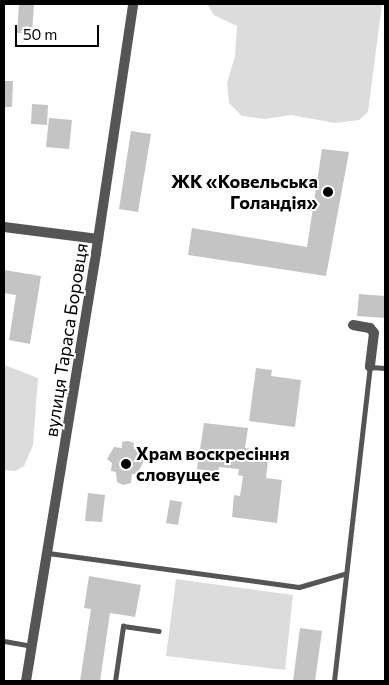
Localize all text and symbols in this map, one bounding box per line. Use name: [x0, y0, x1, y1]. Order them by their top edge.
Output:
scale bar: [18, 15, 101, 47]
text: 50 m: [23, 25, 57, 43]
place label: ЖК «Ковельська Голандія»: [171, 171, 318, 213]
marker: ЖК «Ковельська Голандія»: [322, 186, 334, 198]
street label: вулиця Тараса Боровця: [40, 242, 92, 438]
place label: Храм воскресіння словущеє: [136, 443, 290, 486]
marker: Храм воскресіння словущеє: [120, 458, 132, 470]

